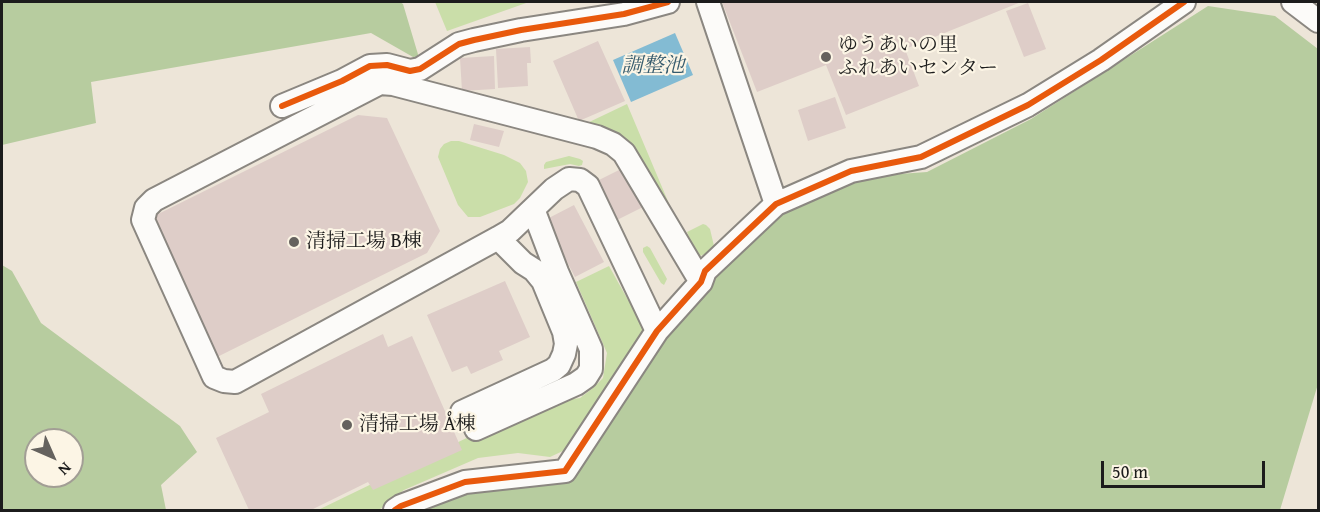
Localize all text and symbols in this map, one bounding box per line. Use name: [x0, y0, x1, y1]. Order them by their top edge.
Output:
place label: ゆうあいの里 ふれあいセンター: [838, 34, 998, 81]
marker: ゆうあいの里 ふれあいセンター: [819, 50, 833, 64]
water label: 調整池: [622, 54, 684, 80]
place label: 清掃工場 B棟: [306, 230, 422, 254]
marker: 清掃工場 B棟: [287, 235, 301, 249]
place label: 清掃工場 Å棟: [359, 413, 476, 437]
marker: 清掃工場 Å棟: [340, 418, 354, 432]
north arrow: [24, 428, 84, 488]
scale bar: [1104, 449, 1268, 487]
text: N: [53, 457, 78, 482]
text: 50 m: [1112, 458, 1148, 485]

